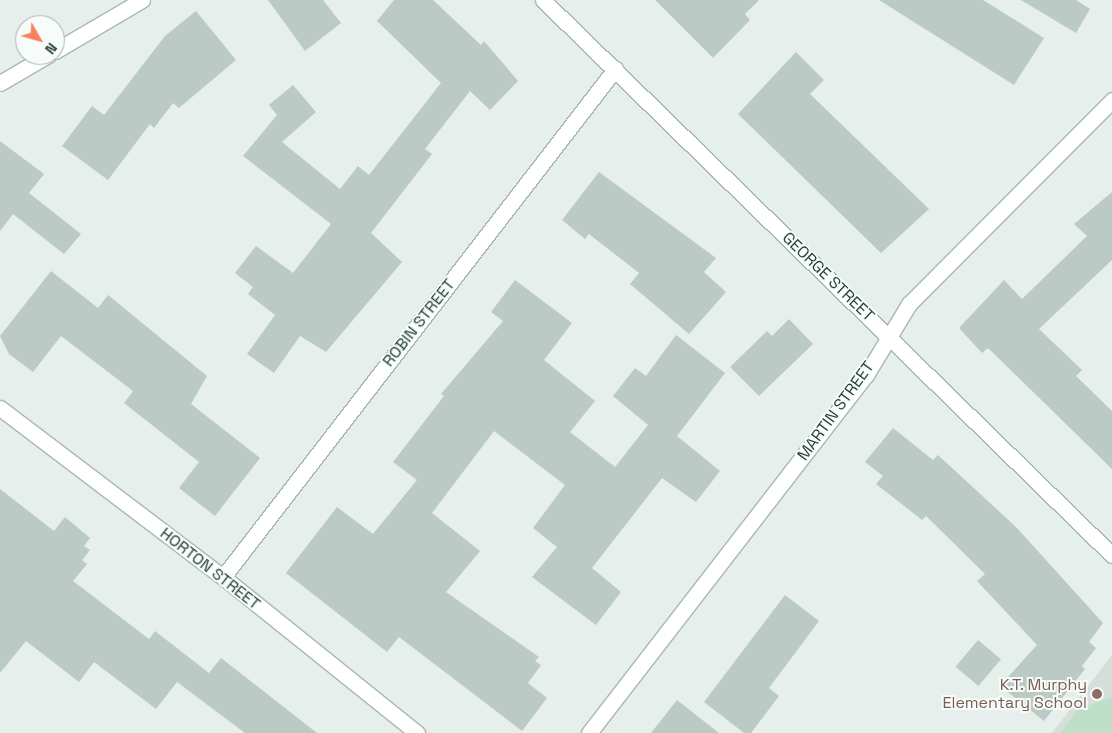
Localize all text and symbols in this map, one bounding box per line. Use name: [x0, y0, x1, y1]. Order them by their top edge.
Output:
north arrow: [15, 15, 65, 65]
text: N: [41, 39, 61, 58]
street label: GEORGE STREET: [778, 228, 878, 326]
street label: ROBIN STREET: [379, 275, 459, 371]
street label: MARTIN STREET: [794, 358, 878, 464]
street label: HORTON STREET: [156, 524, 264, 614]
place label: K.T. Murphy Elementary School: [942, 675, 1087, 713]
marker: K.T. Murphy Elementary School: [1091, 688, 1103, 700]

